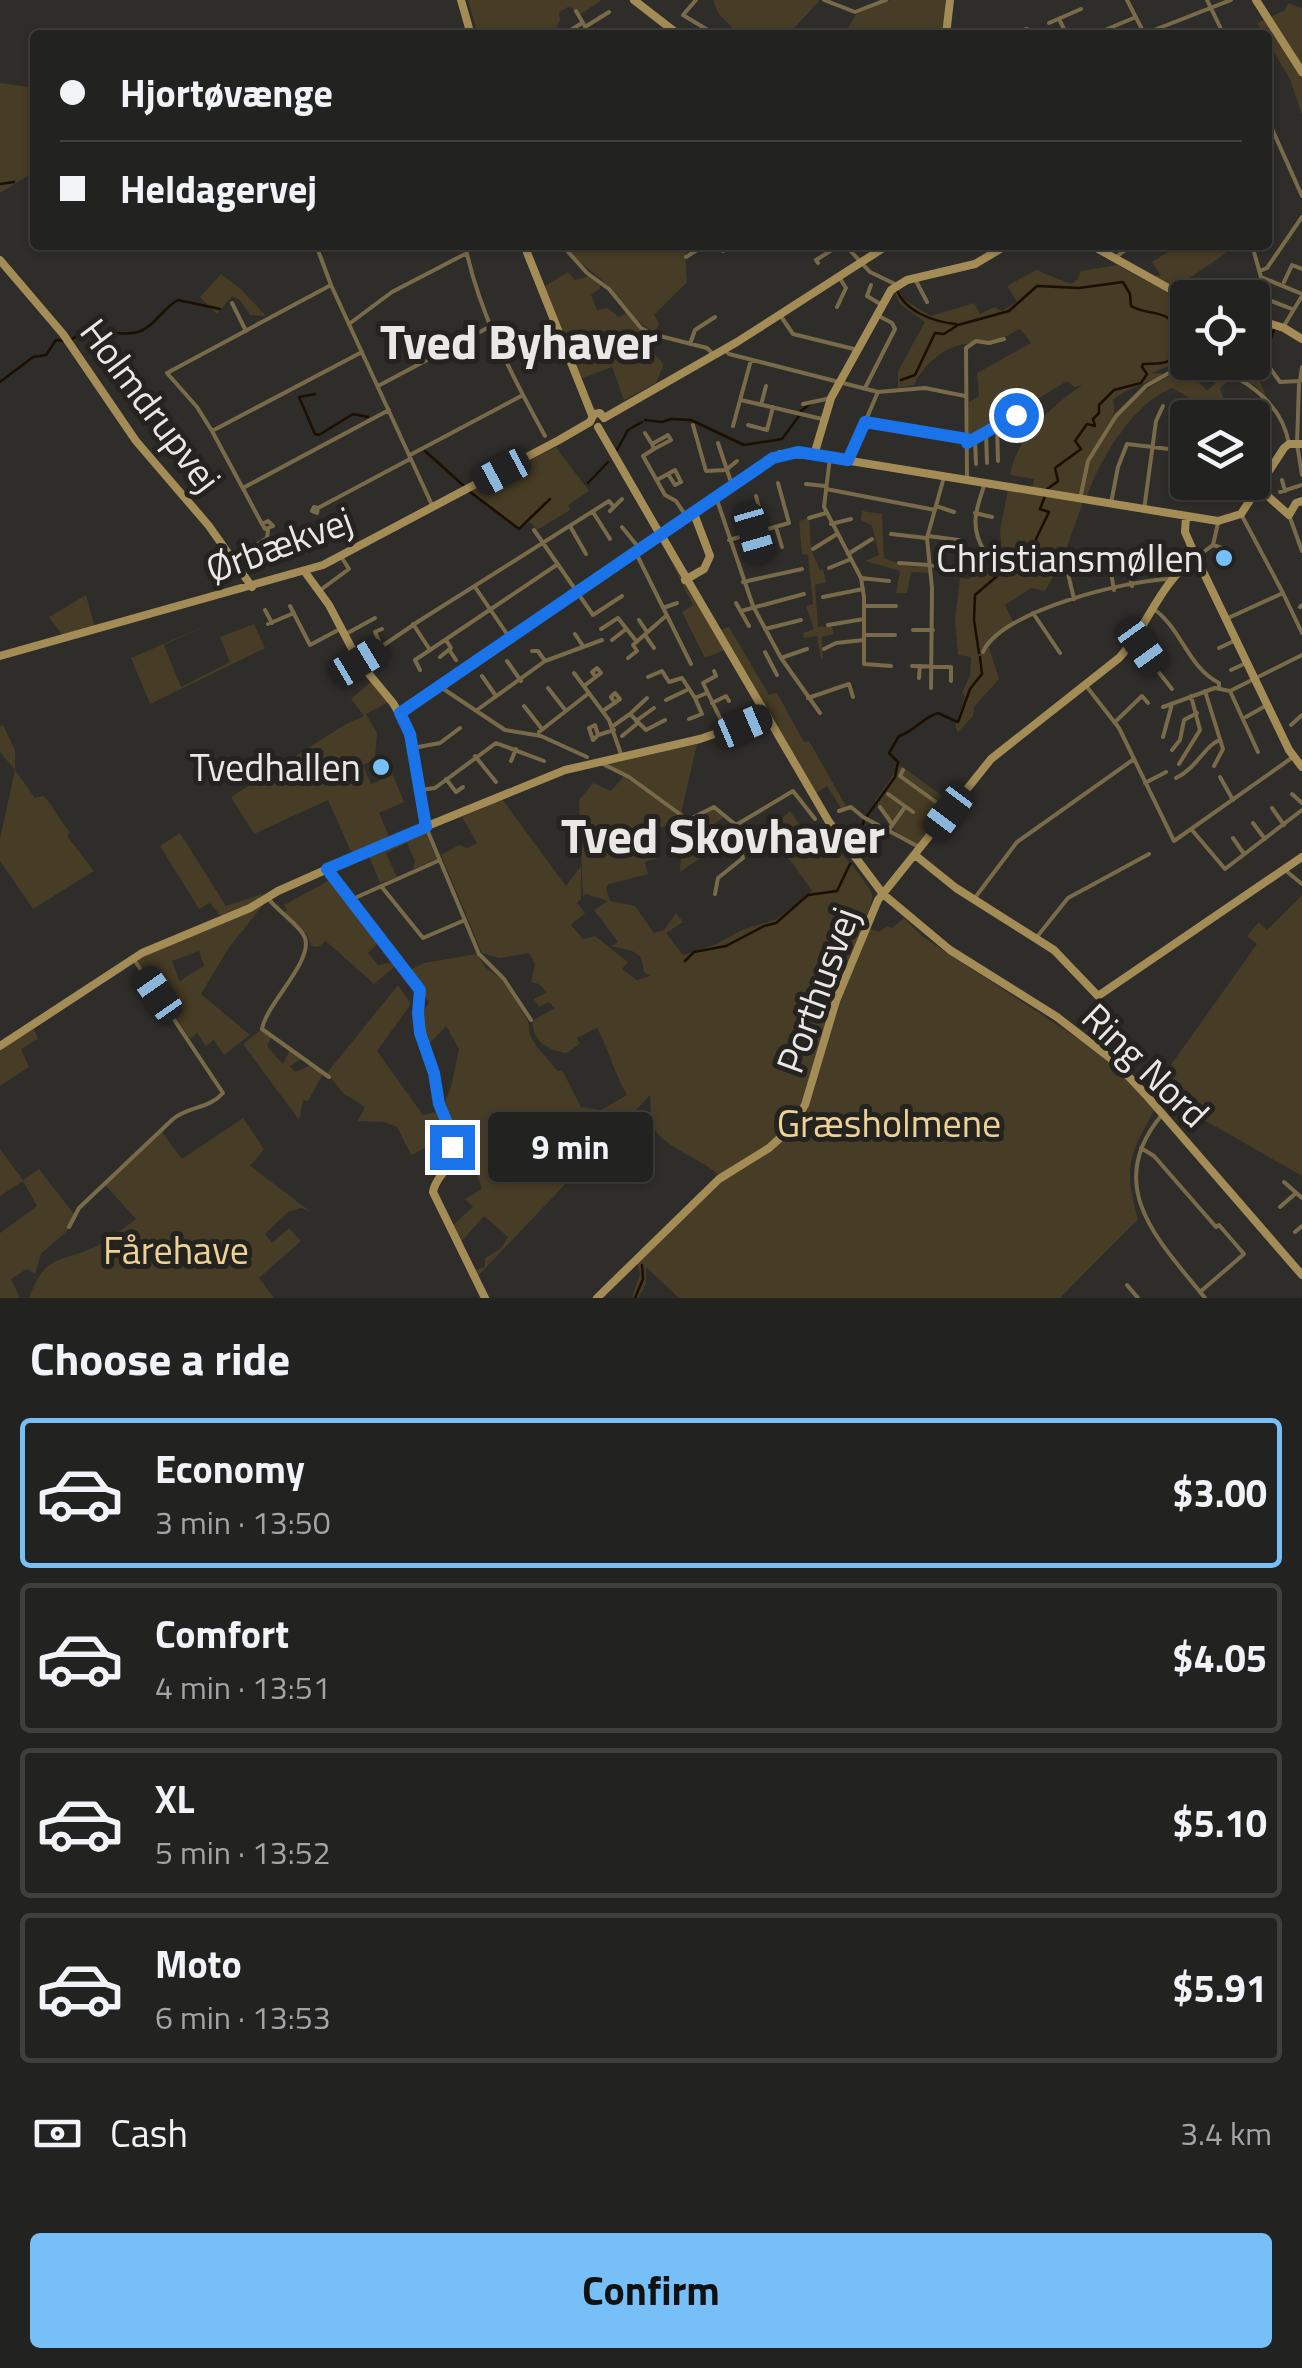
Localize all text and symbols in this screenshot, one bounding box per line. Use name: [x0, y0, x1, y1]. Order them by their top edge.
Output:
text: Hjortøvænge: [120, 64, 333, 122]
text: Heldagervej: [120, 160, 317, 218]
map controls: [1170, 280, 1270, 500]
button: locate: [1170, 280, 1270, 380]
district label: Tved Byhaver: [380, 305, 658, 378]
street label: Holmdrupvej: [66, 306, 236, 504]
route start: [994, 393, 1039, 438]
button: layers: [1170, 400, 1270, 500]
car: [468, 445, 536, 499]
street label: Ørbækvej: [197, 491, 361, 597]
car: [731, 500, 777, 566]
place label: Christiansmøllen: [936, 529, 1204, 587]
marker: Christiansmøllen: [1213, 547, 1235, 569]
car: [1112, 614, 1172, 680]
car: [326, 634, 392, 690]
car: [710, 700, 776, 752]
place label: Tvedhallen: [190, 738, 361, 796]
marker: Tvedhallen: [370, 756, 392, 778]
car: [918, 779, 978, 845]
district label: Tved Skovhaver: [561, 799, 885, 872]
street label: Porthusvej: [760, 899, 874, 1081]
car: [129, 961, 187, 1027]
street label: Ring Nord: [1069, 989, 1223, 1141]
park label: Græsholmene: [777, 1094, 1001, 1152]
callout: 9 min: [487, 1112, 652, 1182]
text: 9 min: [532, 1123, 609, 1171]
route end: [430, 1125, 475, 1170]
park label: Fårehave: [103, 1221, 249, 1279]
text: Choose a ride: [30, 1324, 290, 1392]
text: Economy: [155, 1440, 305, 1498]
icon: car: [35, 1448, 125, 1538]
text: $3.00: [1172, 1464, 1267, 1522]
text: 3 min · 13:50: [155, 1498, 331, 1546]
text: Comfort: [155, 1605, 289, 1663]
icon: car: [35, 1613, 125, 1703]
text: $4.05: [1172, 1629, 1267, 1687]
text: 4 min · 13:51: [155, 1663, 331, 1711]
text: XL: [155, 1770, 195, 1828]
icon: car: [35, 1778, 125, 1868]
text: $5.10: [1172, 1794, 1267, 1852]
text: 5 min · 13:52: [155, 1828, 331, 1876]
text: Moto: [155, 1935, 242, 1993]
icon: car: [35, 1943, 125, 2033]
text: $5.91: [1172, 1959, 1267, 2017]
text: 6 min · 13:53: [155, 1993, 331, 2041]
text: Cash: [110, 2104, 188, 2162]
icon: cash: [30, 2106, 85, 2161]
text: 3.4 km: [1180, 2109, 1272, 2157]
button: Confirm: [30, 2233, 1272, 2348]

